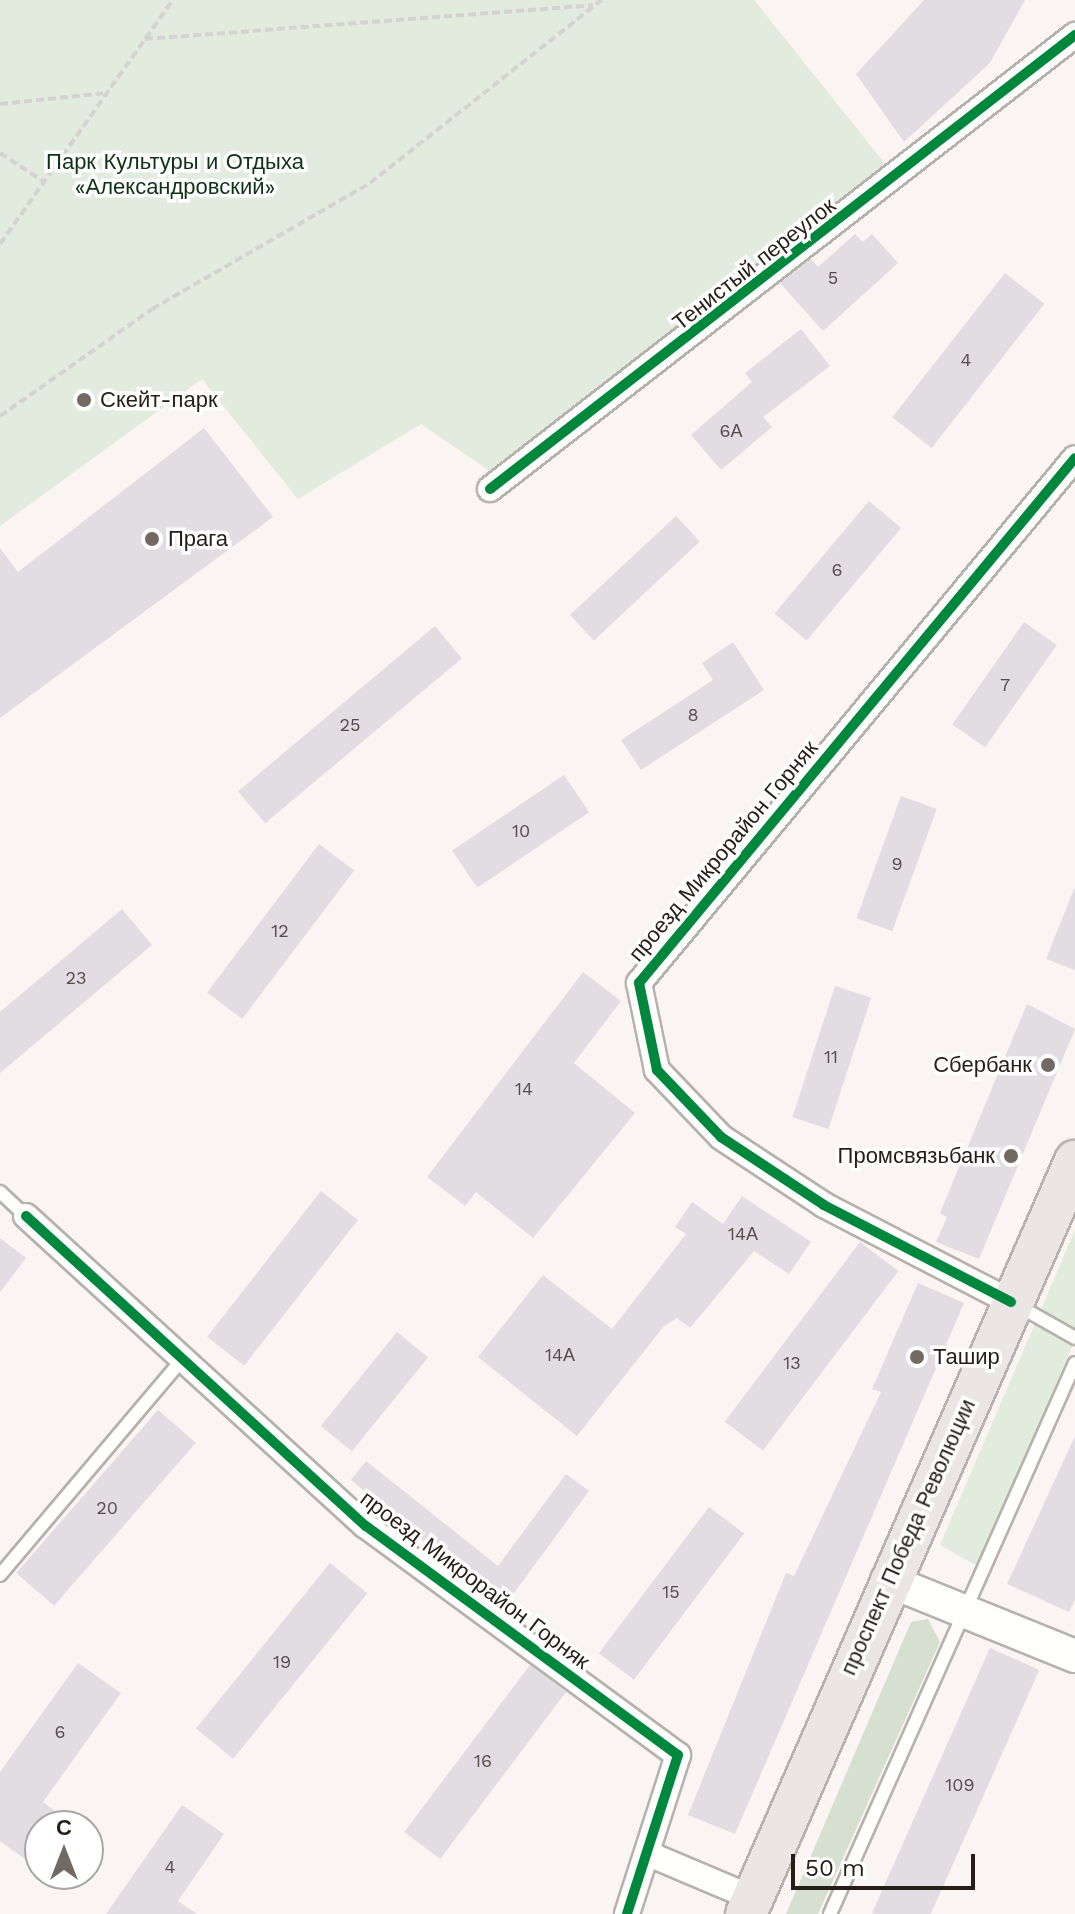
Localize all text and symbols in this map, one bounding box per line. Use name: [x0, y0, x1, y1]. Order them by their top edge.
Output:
park label: Парк Культуры и Отдыха «Александровский»: [46, 148, 304, 200]
street label: Тенистый переулок: [667, 192, 841, 336]
house number: 5: [828, 267, 838, 289]
house number: 4: [961, 349, 971, 371]
place label: Скейт-парк: [100, 387, 218, 413]
marker: Скейт-парк: [75, 391, 93, 409]
house number: 6А: [720, 420, 742, 442]
place label: Прага: [168, 526, 228, 552]
marker: Прага: [143, 530, 161, 548]
house number: 6: [832, 559, 842, 581]
house number: 7: [1000, 674, 1010, 696]
house number: 8: [687, 704, 699, 726]
house number: 25: [340, 714, 360, 736]
street label: проезд Микрорайон Горняк: [623, 735, 823, 967]
house number: 10: [512, 820, 530, 842]
house number: 9: [891, 853, 903, 875]
house number: 12: [271, 920, 289, 942]
house number: 23: [66, 967, 86, 989]
house number: 11: [824, 1046, 838, 1068]
place label: Сбербанк: [933, 1052, 1032, 1078]
marker: Сбербанк: [1039, 1056, 1057, 1074]
house number: 14: [515, 1078, 533, 1100]
place label: Промсвязьбанк: [838, 1143, 995, 1169]
marker: Промсвязьбанк: [1002, 1147, 1020, 1165]
house number: 14А: [728, 1223, 758, 1245]
house number: 14А: [545, 1344, 575, 1366]
place label: Ташир: [933, 1344, 1000, 1370]
marker: Ташир: [908, 1348, 926, 1366]
house number: 13: [783, 1352, 801, 1374]
street label: проспект Победа Революции: [835, 1395, 981, 1679]
street label: проезд Микрорайон Горняк: [355, 1485, 595, 1675]
house number: 20: [96, 1497, 118, 1519]
house number: 15: [662, 1581, 680, 1603]
house number: 19: [273, 1651, 291, 1673]
house number: 6: [55, 1721, 65, 1743]
house number: 16: [474, 1750, 492, 1772]
house number: 109: [945, 1774, 975, 1796]
north arrow: [24, 1810, 104, 1890]
text: С: [56, 1815, 72, 1840]
scale bar: [795, 1838, 979, 1888]
text: 50 m: [805, 1854, 865, 1882]
house number: 4: [165, 1856, 175, 1878]

